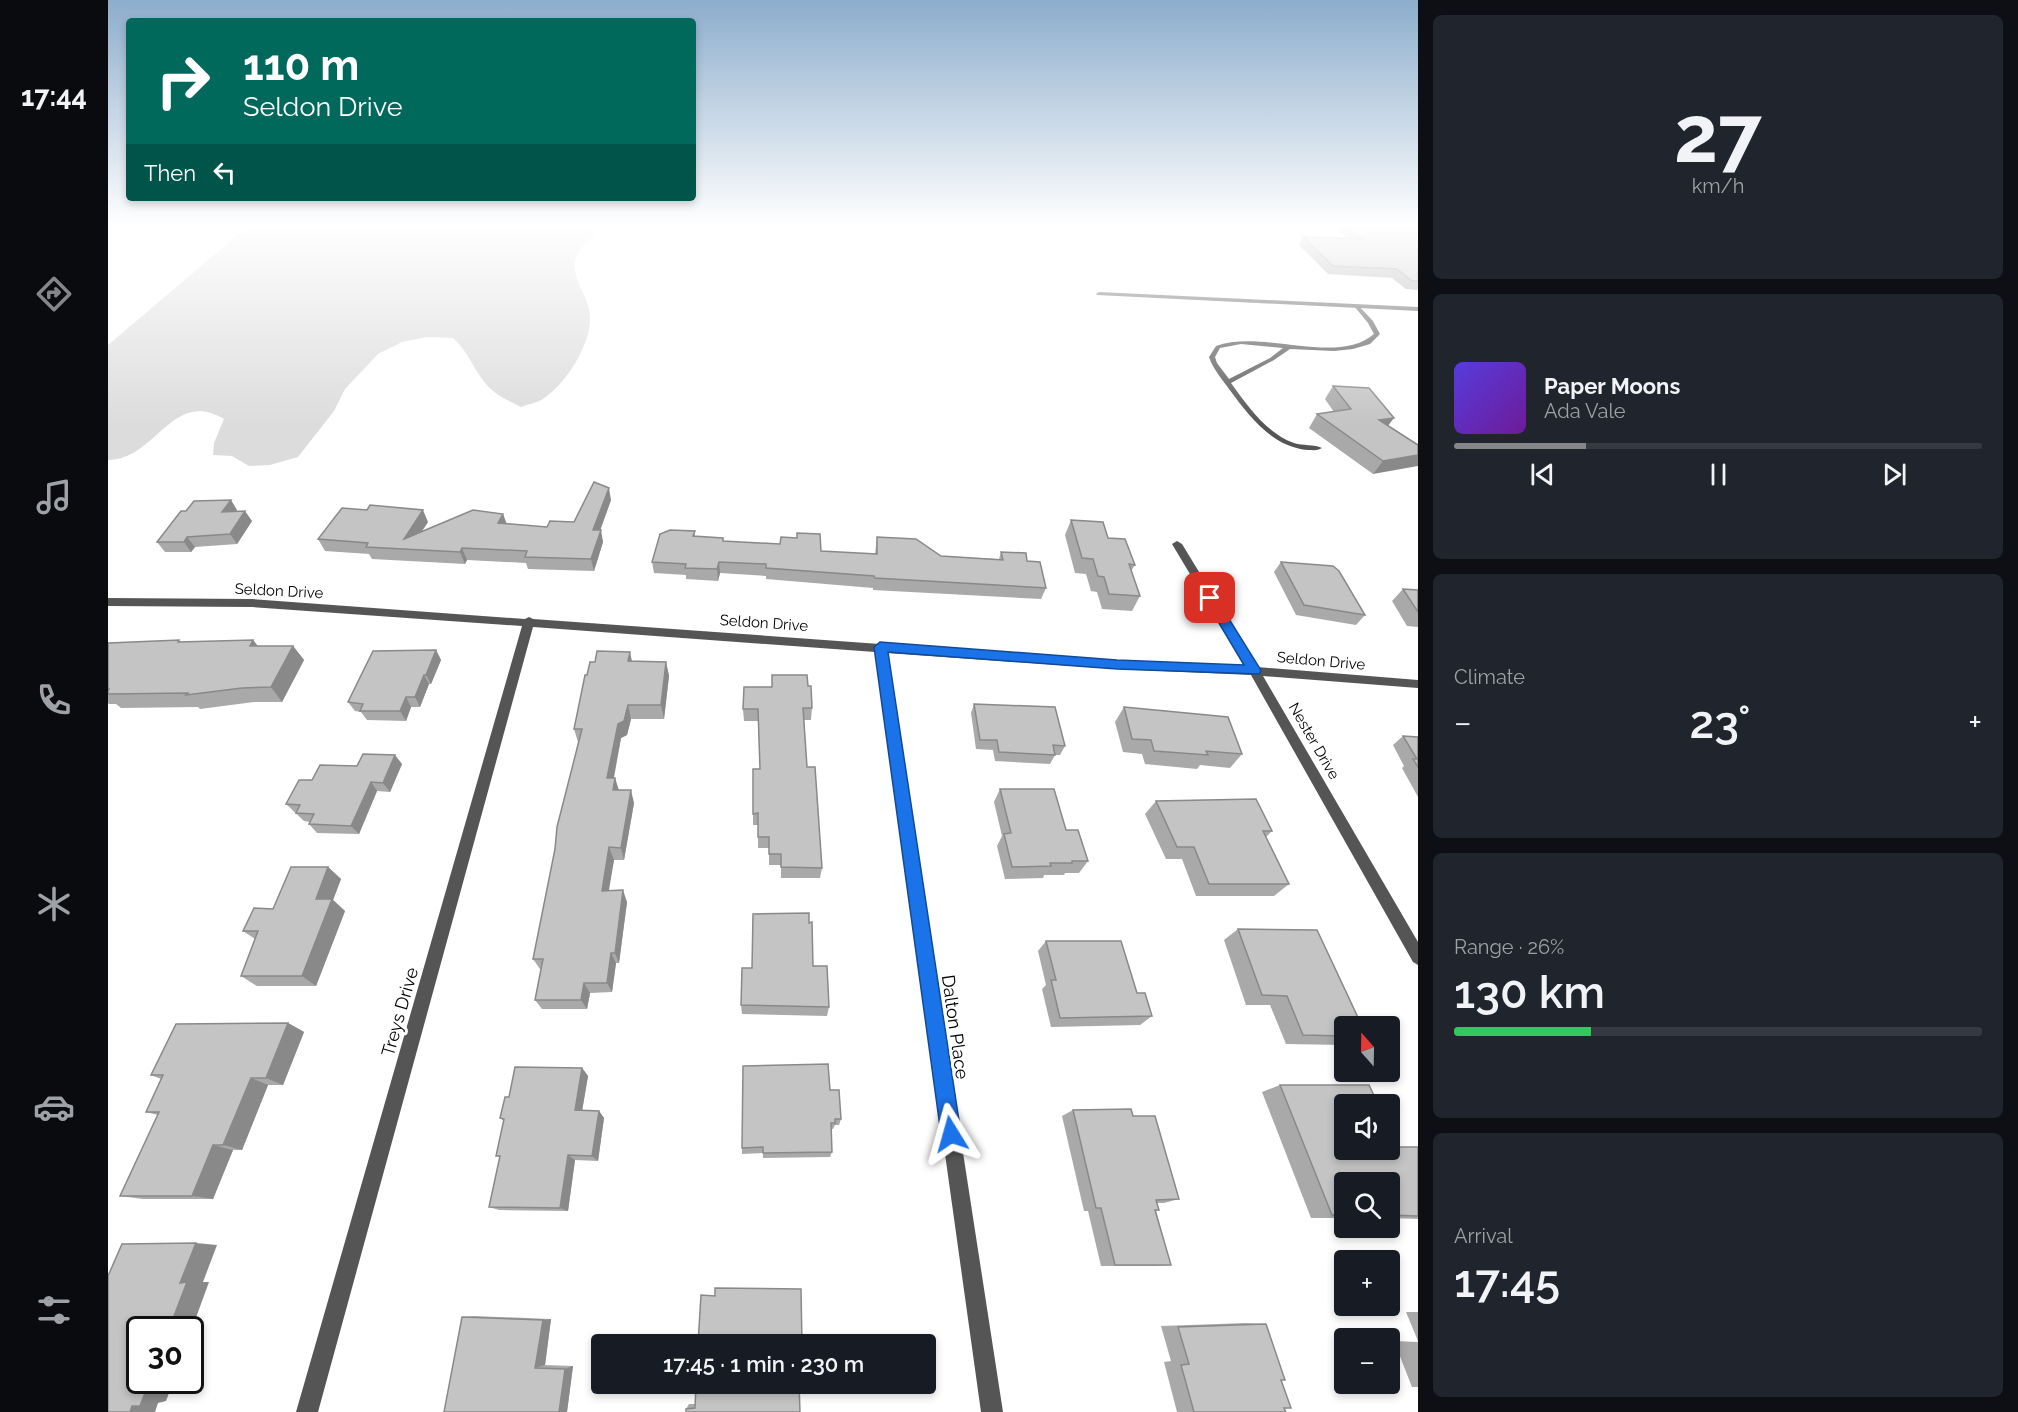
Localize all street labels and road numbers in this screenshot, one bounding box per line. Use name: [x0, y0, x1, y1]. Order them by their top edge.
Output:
street label: Seldon Drive: [234, 580, 324, 602]
street label: Seldon Drive: [719, 611, 809, 635]
street label: Seldon Drive: [1276, 648, 1366, 674]
street label: Nester Drive: [1285, 699, 1343, 783]
street label: Treys Drive: [377, 965, 422, 1059]
street label: Dalton Place: [938, 973, 973, 1081]

